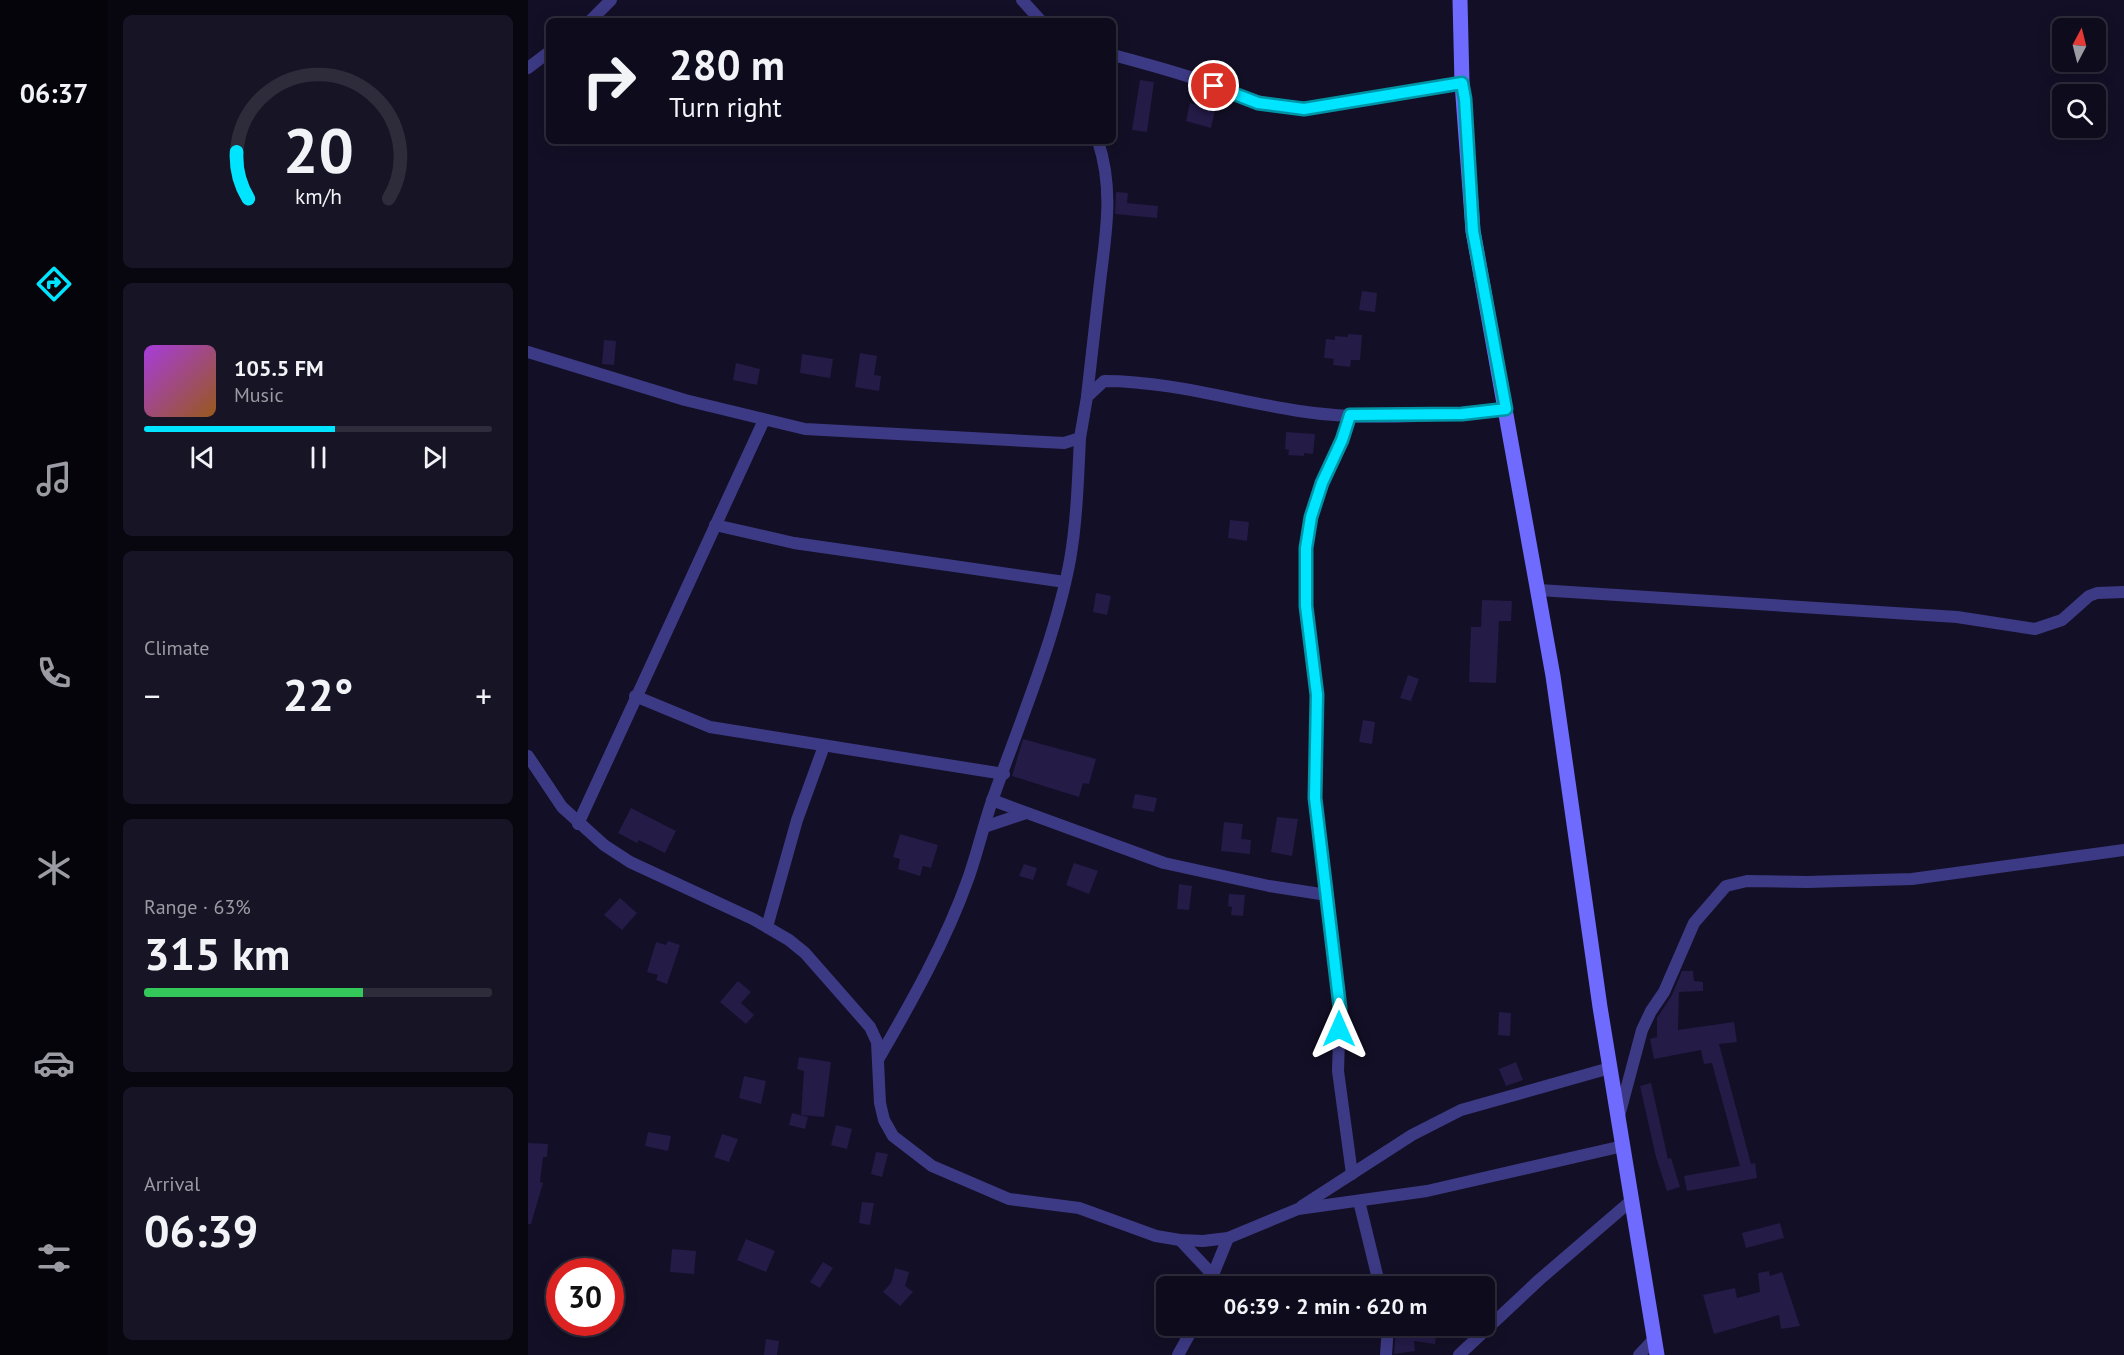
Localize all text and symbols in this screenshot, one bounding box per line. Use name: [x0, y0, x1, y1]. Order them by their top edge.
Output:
north arrow: [2052, 18, 2106, 72]
map controls: [2052, 18, 2106, 138]
text: 280 m: [669, 37, 785, 92]
icon: right: [570, 42, 648, 120]
pin: [1188, 60, 1239, 111]
icon: arrive: [1197, 69, 1230, 102]
text: 06:37: [20, 76, 88, 110]
button: search: [2052, 84, 2106, 138]
text: Turn right: [669, 90, 782, 124]
text: 20: [283, 109, 353, 190]
text: km/h: [294, 182, 341, 210]
icon: directions: [33, 263, 75, 305]
text: 105.5 FM: [234, 354, 324, 382]
text: Music: [234, 382, 283, 408]
icon: previous: [186, 441, 219, 474]
icon: pause: [302, 441, 335, 474]
icon: next: [418, 441, 451, 474]
icon: music: [33, 458, 75, 500]
text: Climate: [144, 635, 210, 661]
icon: phone: [33, 652, 75, 694]
text: 22°: [283, 665, 353, 723]
text: −: [144, 674, 161, 717]
text: +: [475, 674, 492, 717]
icon: climate: [33, 847, 75, 889]
text: Range · 63%: [144, 894, 251, 920]
text: 315 km: [144, 924, 290, 982]
position arrow: [1307, 997, 1371, 1061]
icon: car: [33, 1042, 75, 1084]
text: Arrival: [144, 1171, 200, 1197]
text: 06:39: [144, 1201, 258, 1259]
icon: filters: [33, 1237, 75, 1279]
speed limit sign: 30: [546, 1258, 624, 1336]
text: 06:39 · 2 min · 620 m: [1224, 1292, 1427, 1320]

